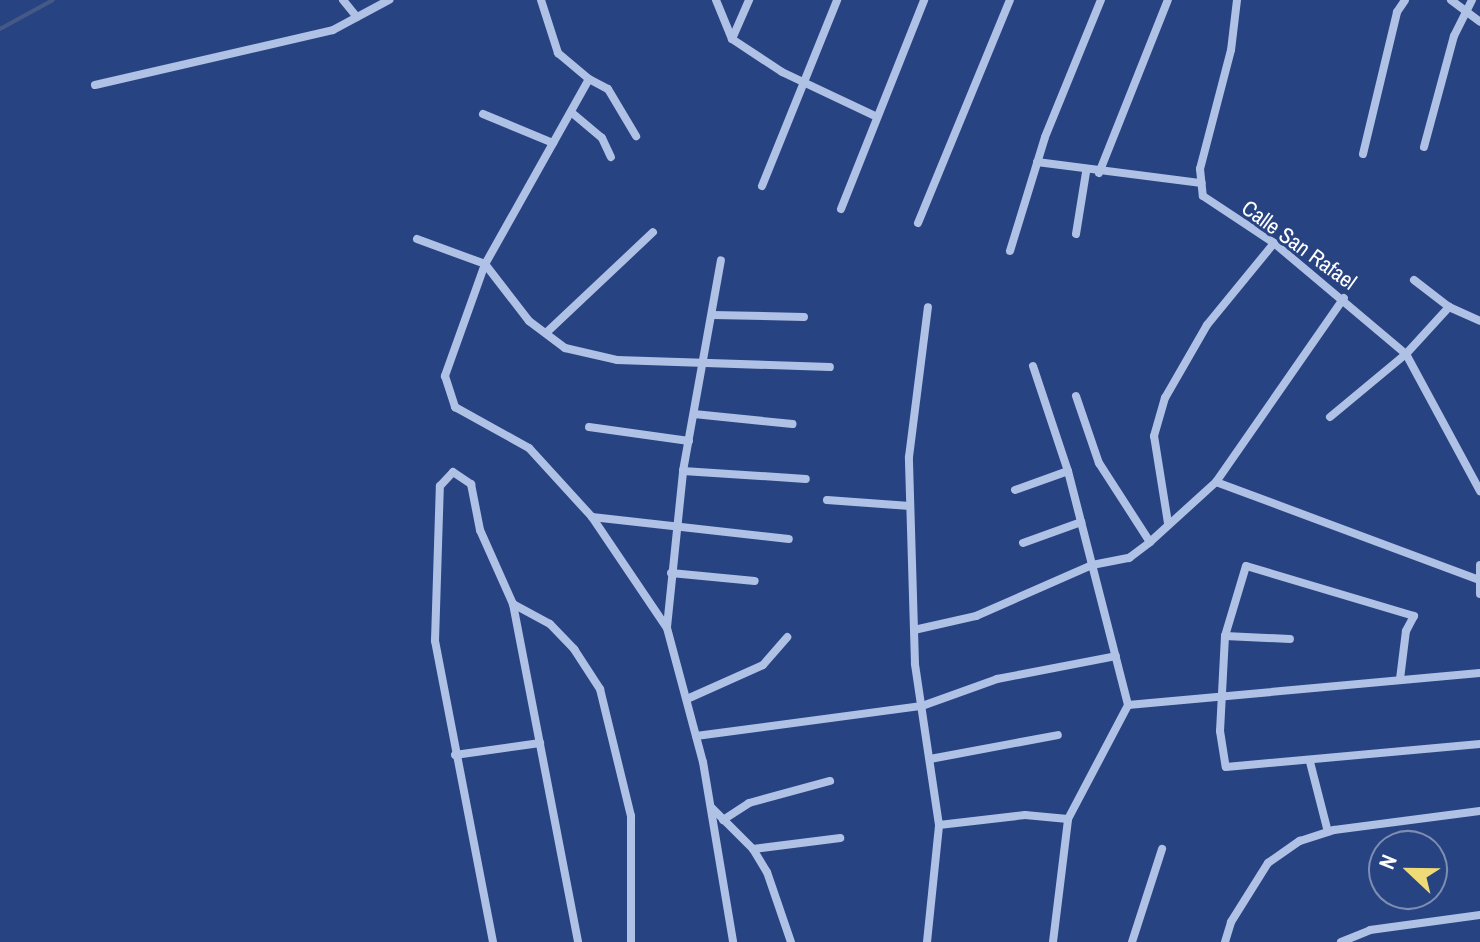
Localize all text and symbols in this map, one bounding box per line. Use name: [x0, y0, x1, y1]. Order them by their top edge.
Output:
street label: Calle San Rafael: [1236, 195, 1362, 295]
north arrow: [1368, 830, 1448, 910]
text: N: [1371, 850, 1404, 873]

